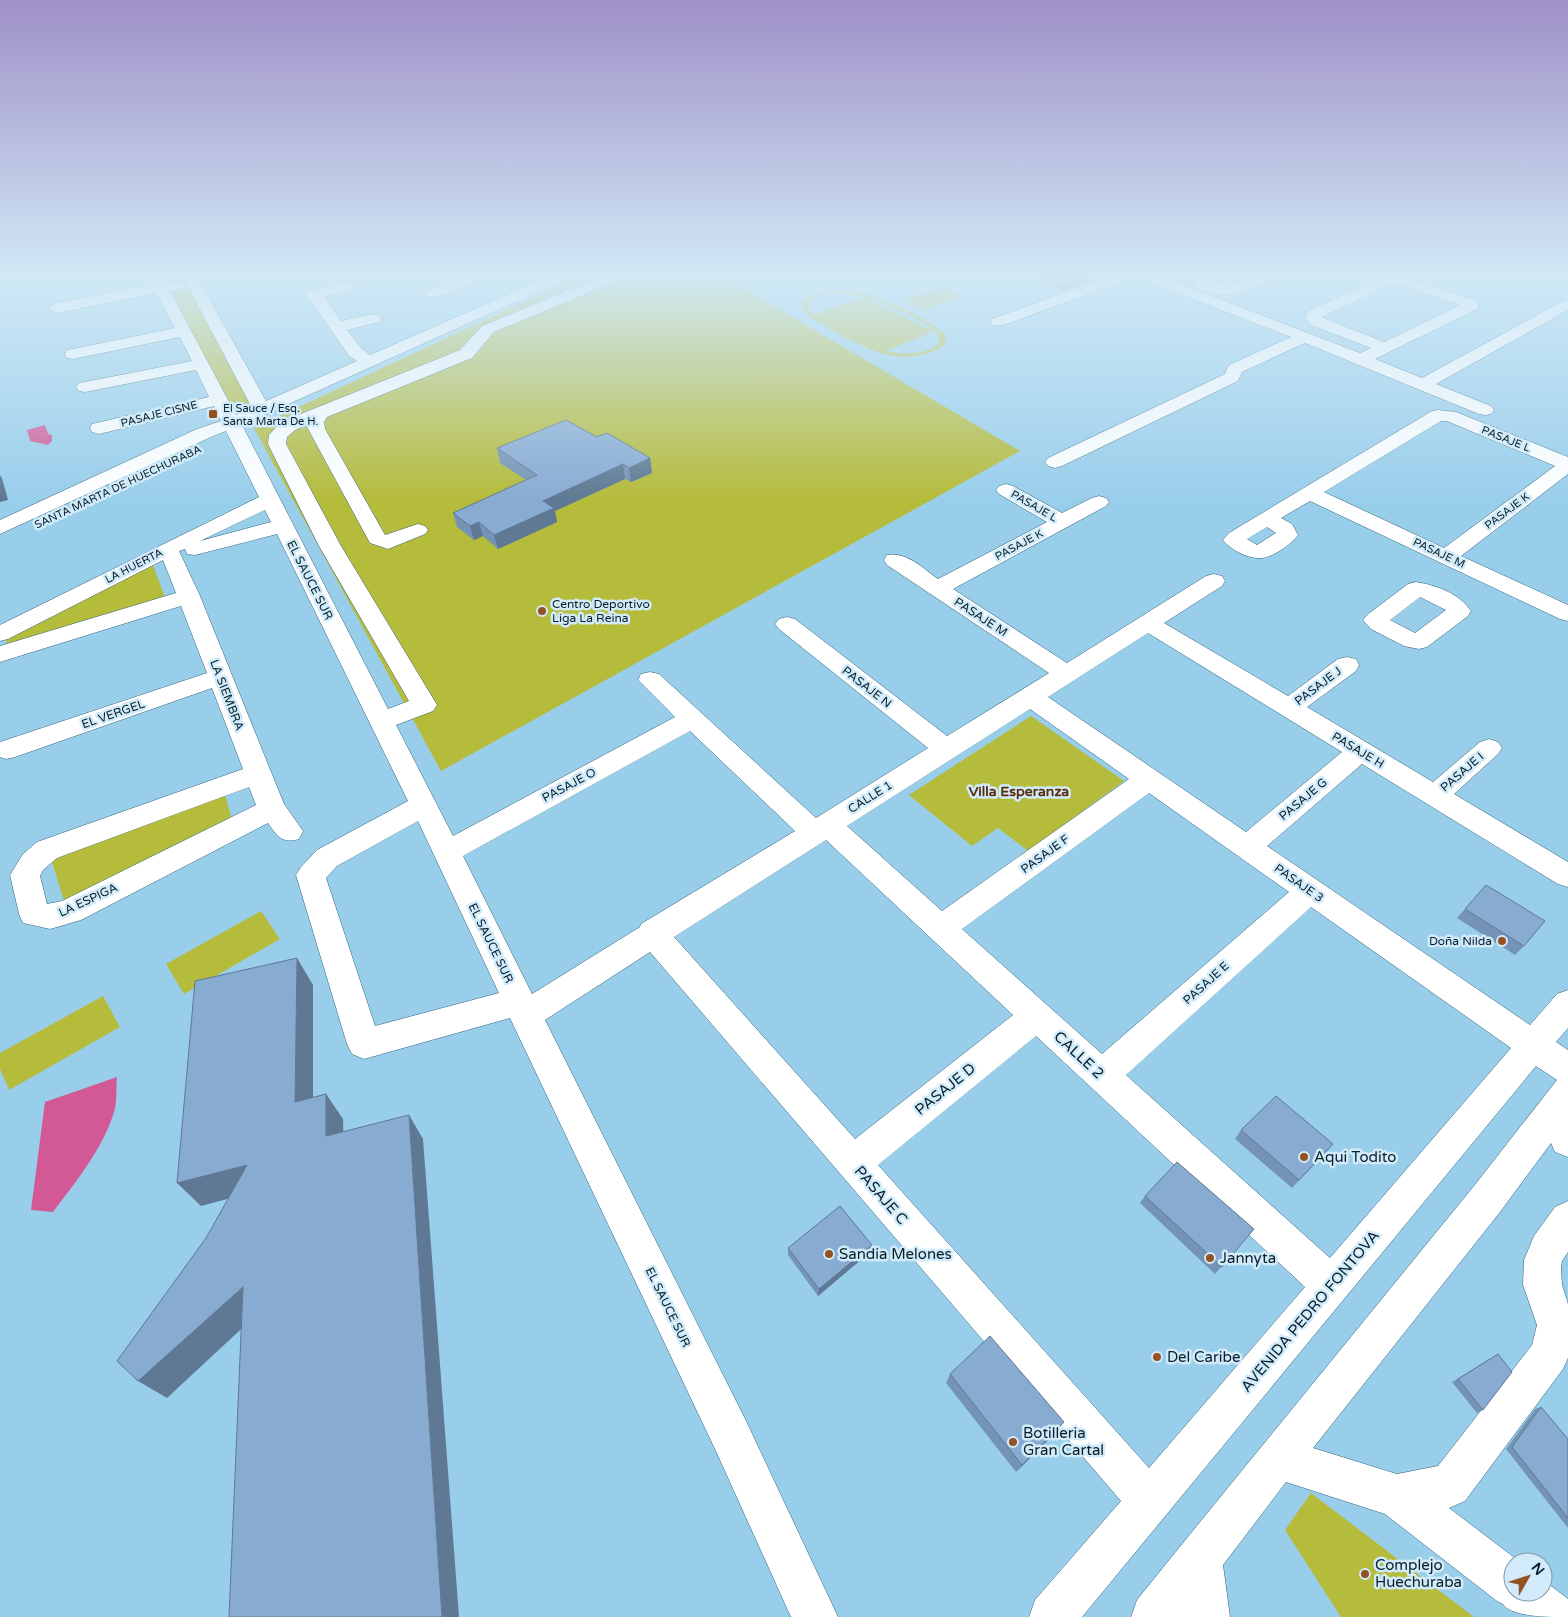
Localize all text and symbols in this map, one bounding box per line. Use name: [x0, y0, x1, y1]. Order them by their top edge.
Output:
street label: PASAJE CISNE: [119, 398, 199, 430]
place label: El Sauce / Esq. Santa Marta De H.: [223, 402, 318, 428]
marker: El Sauce / Esq. Santa Marta De H.: [207, 408, 219, 420]
street label: PASAJE L: [1480, 423, 1533, 455]
street label: SANTA MARTA DE HUECHURABA: [33, 443, 203, 531]
street label: PASAJE L: [1008, 488, 1060, 525]
street label: PASAJE K: [1482, 490, 1532, 532]
street label: PASAJE K: [993, 527, 1046, 563]
street label: PASAJE M: [1411, 535, 1467, 571]
street label: EL SAUCE SUR: [284, 538, 336, 622]
street label: LA HUERTA: [103, 546, 165, 586]
street label: PASAJE M: [952, 595, 1010, 639]
place label: Centro Deportivo Liga La Reina: [552, 597, 650, 625]
marker: Centro Deportivo Liga La Reina: [536, 605, 548, 617]
street label: LA SIEMBRA: [207, 658, 247, 732]
street label: PASAJE N: [840, 663, 894, 711]
street label: PASAJE J: [1292, 664, 1344, 708]
street label: EL VERGEL: [80, 697, 146, 731]
street label: PASAJE H: [1329, 729, 1387, 771]
street label: PASAJE I: [1438, 749, 1486, 795]
street label: PASAJE O: [540, 765, 599, 805]
street label: PASAJE G: [1276, 775, 1330, 823]
street label: CALLE 1: [845, 778, 895, 816]
district label: Villa Esperanza: [969, 783, 1069, 800]
street label: PASAJE F: [1018, 832, 1072, 876]
street label: PASAJE 3: [1272, 861, 1326, 905]
street label: LA ESPIGA: [56, 880, 120, 920]
street label: EL SAUCE SUR: [466, 901, 516, 985]
place label: Doña Nilda: [1429, 934, 1492, 948]
marker: Doña Nilda: [1496, 935, 1508, 947]
street label: PASAJE E: [1180, 959, 1232, 1007]
street label: CALLE 2: [1050, 1027, 1108, 1083]
street label: PASAJE D: [911, 1059, 979, 1119]
place label: Aqui Todito: [1314, 1148, 1397, 1166]
marker: Aqui Todito: [1298, 1151, 1310, 1163]
street label: PASAJE C: [851, 1162, 911, 1228]
street label: AVENIDA PEDRO FONTOVA: [1237, 1227, 1383, 1395]
place label: Sandia Melones: [839, 1245, 952, 1263]
marker: Sandia Melones: [823, 1248, 835, 1260]
place label: Jannyta: [1220, 1249, 1276, 1267]
marker: Jannyta: [1204, 1252, 1216, 1264]
street label: EL SAUCE SUR: [643, 1265, 693, 1349]
place label: Del Caribe: [1167, 1348, 1240, 1366]
marker: Del Caribe: [1151, 1351, 1163, 1363]
place label: Botilleria Gran Cartal: [1023, 1424, 1104, 1459]
marker: Botilleria Gran Cartal: [1007, 1436, 1019, 1448]
north arrow: [1503, 1552, 1553, 1602]
place label: Complejo Huechuraba: [1375, 1556, 1462, 1591]
text: N: [1528, 1559, 1548, 1579]
marker: Complejo Huechuraba: [1359, 1568, 1371, 1580]

